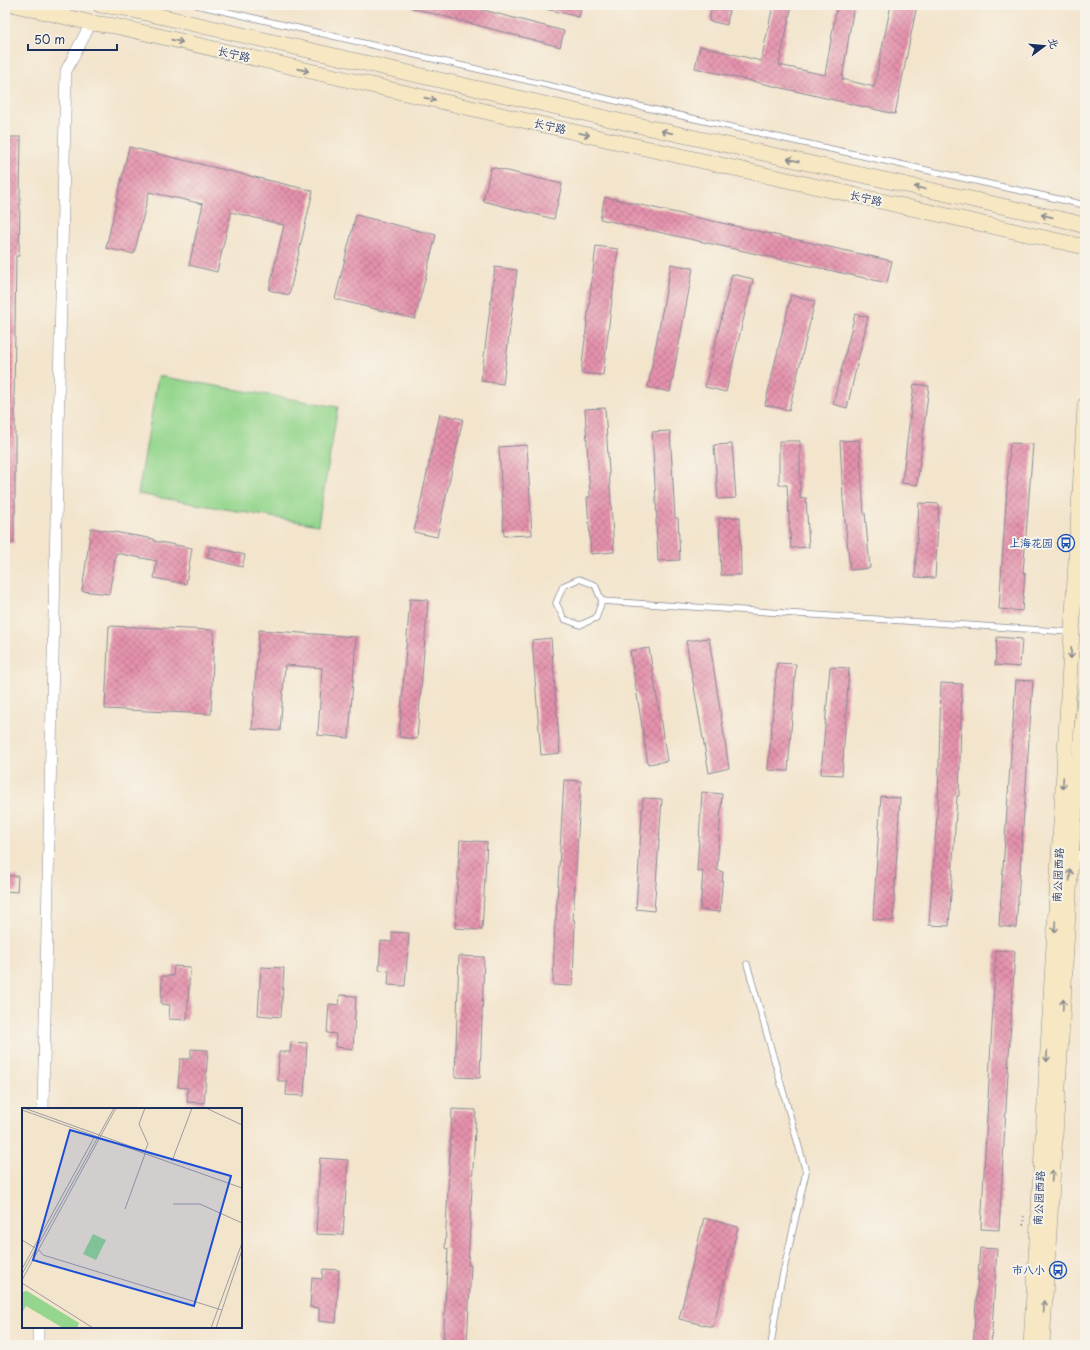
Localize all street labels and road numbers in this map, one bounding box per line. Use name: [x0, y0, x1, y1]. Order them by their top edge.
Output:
street label: 长宁路: [216, 42, 252, 66]
street label: 长宁路: [532, 114, 568, 138]
street label: 长宁路: [848, 186, 884, 210]
street label: 南公园西路: [1048, 847, 1067, 903]
street label: 南公园西路: [1029, 1170, 1048, 1226]

